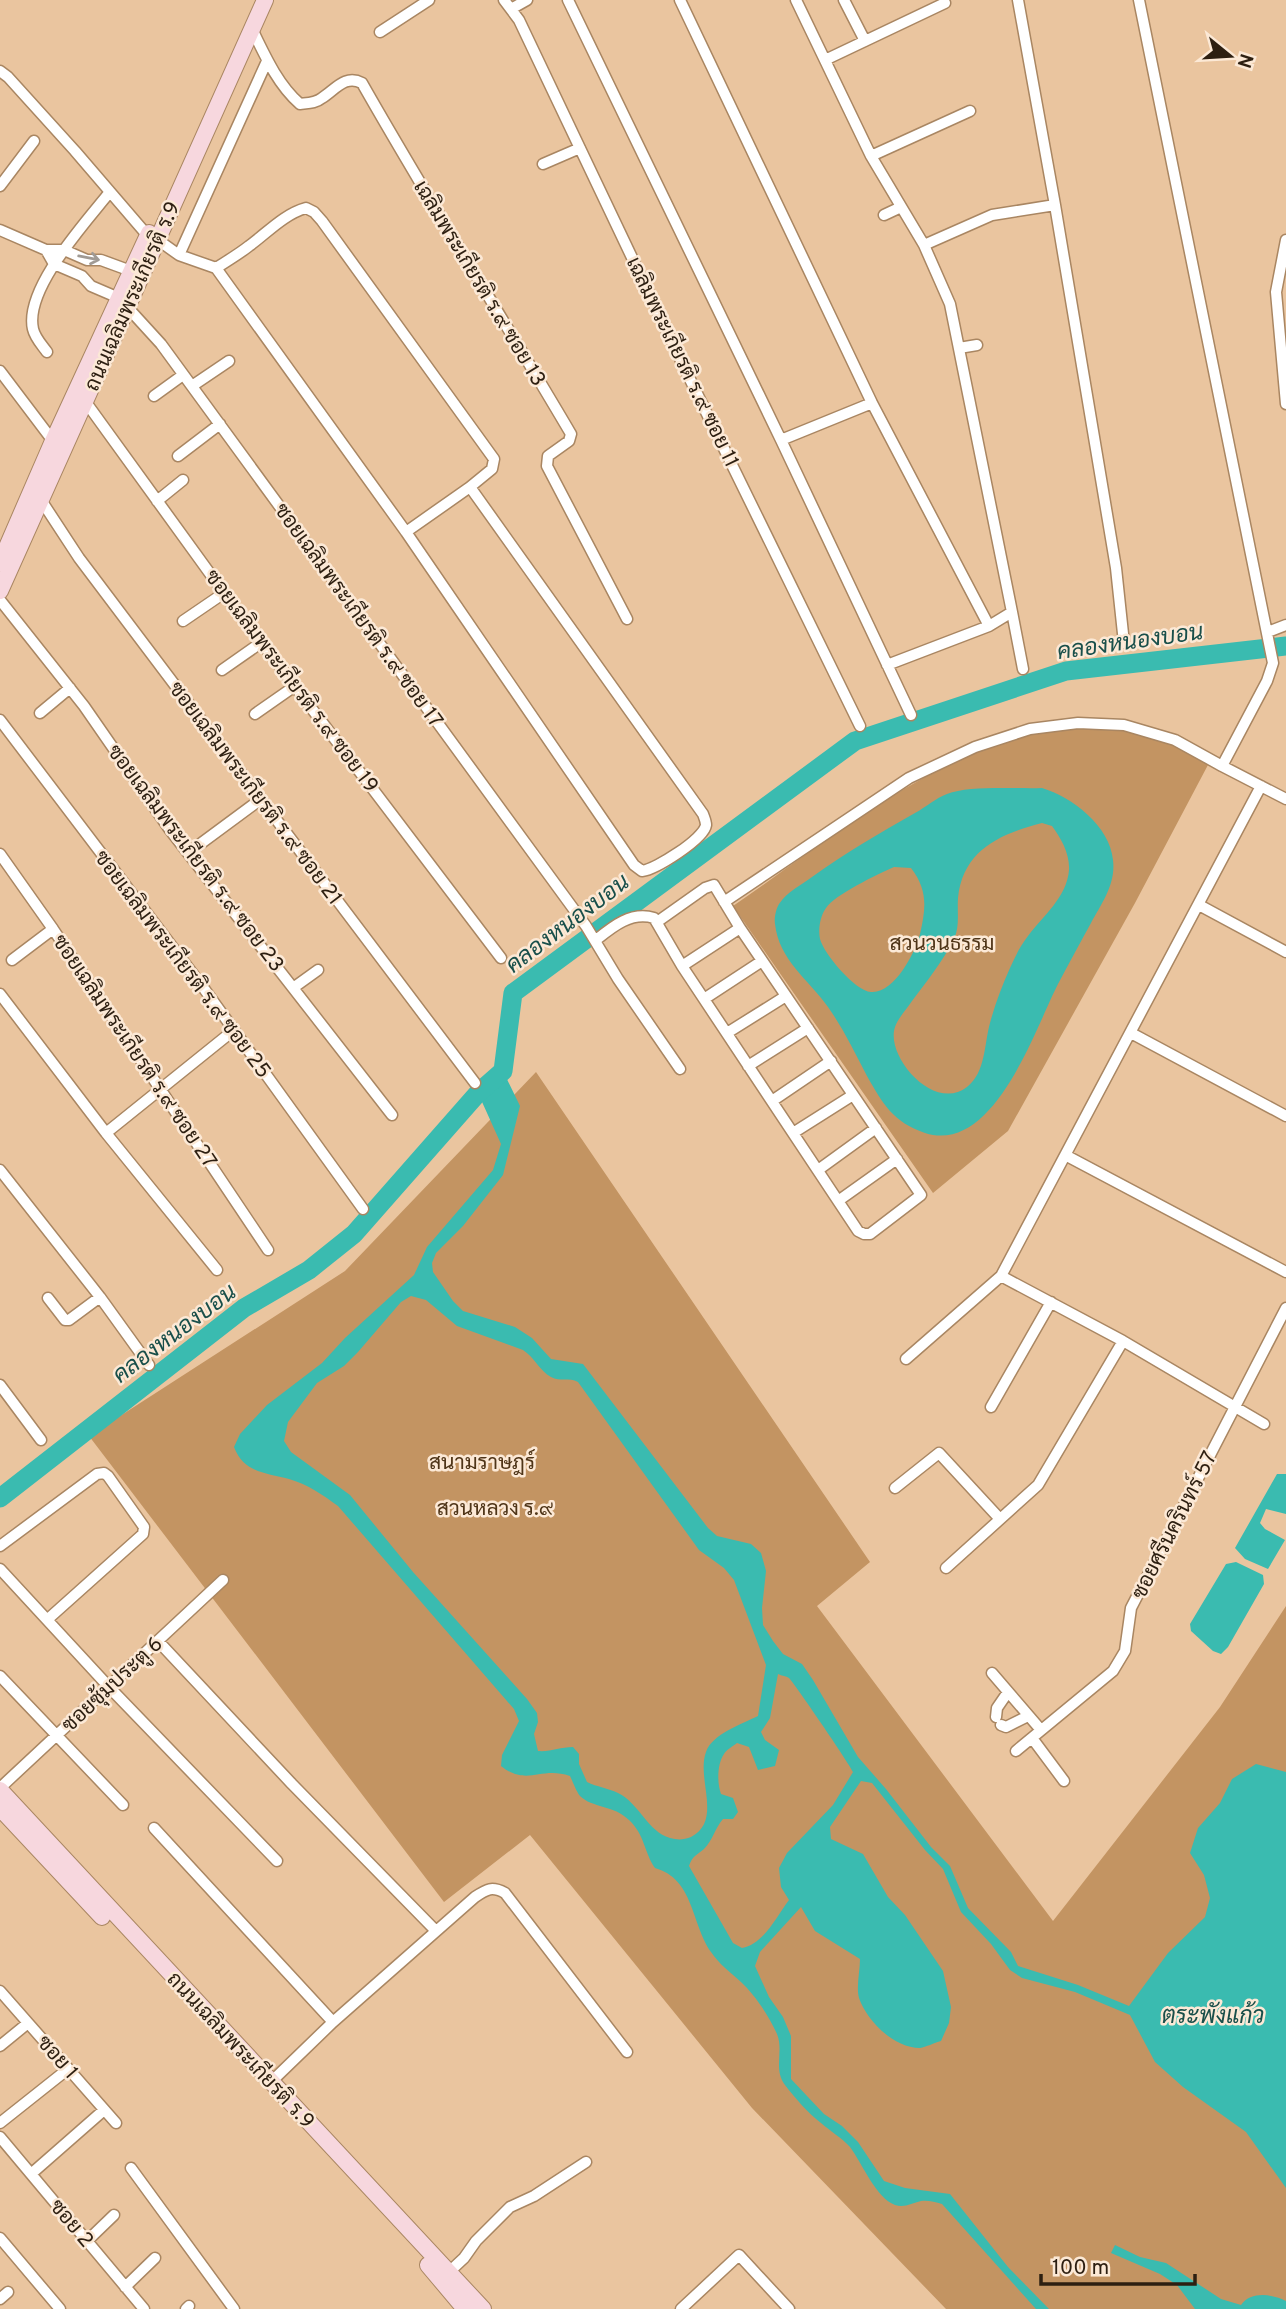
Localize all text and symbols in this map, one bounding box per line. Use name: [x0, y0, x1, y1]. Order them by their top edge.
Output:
north arrow: [1195, 21, 1265, 91]
text: N: [1231, 50, 1258, 71]
street label: เฉลิมพระเกียรติ ร.๙ ซอย 13: [406, 175, 552, 392]
street label: ถนนเฉลิมพระเกียรติ ร.9: [78, 197, 187, 396]
one-way arrow: [77, 251, 100, 265]
street label: เฉลิมพระเกียรติ ร.๙ ซอย 11: [619, 253, 745, 472]
street label: ซอยเฉลิมพระเกียรติ ร.๙ ซอย 17: [267, 498, 449, 733]
street label: ซอยเฉลิมพระเกียรติ ร.๙ ซอย 19: [198, 564, 384, 799]
water label: คลองหนองบอน: [1055, 619, 1206, 668]
street label: ซอยเฉลิมพระเกียรติ ร.๙ ซอย 21: [162, 676, 349, 911]
street label: ซอยเฉลิมพระเกียรติ ร.๙ ซอย 23: [100, 739, 290, 978]
street label: ซอยเฉลิมพระเกียรติ ร.๙ ซอย 25: [87, 845, 277, 1084]
water label: คลองหนองบอน: [501, 869, 636, 981]
street label: ซอยเฉลิมพระเกียรติ ร.๙ ซอย 27: [45, 929, 223, 1174]
park label: สวนวนธรรม: [889, 931, 995, 958]
water label: คลองหนองบอน: [108, 1279, 243, 1391]
street label: ซอยศรีนครินทร์ 57: [1125, 1446, 1224, 1604]
park label: สนามราษฎร์: [429, 1448, 535, 1477]
park label: สวนหลวง ร.๙: [437, 1496, 553, 1523]
street label: ซอยซุ้มประตู 6: [57, 1631, 169, 1739]
street label: ถนนเฉลิมพระเกียรติ ร.9: [160, 1966, 320, 2135]
water label: ตระพังแก้ว: [1162, 2001, 1264, 2032]
street label: ซอย 1: [30, 2030, 83, 2086]
street label: ซอย 2: [43, 2194, 99, 2254]
scale bar: [1041, 2242, 1195, 2286]
text: 100 m: [1052, 2255, 1109, 2282]

